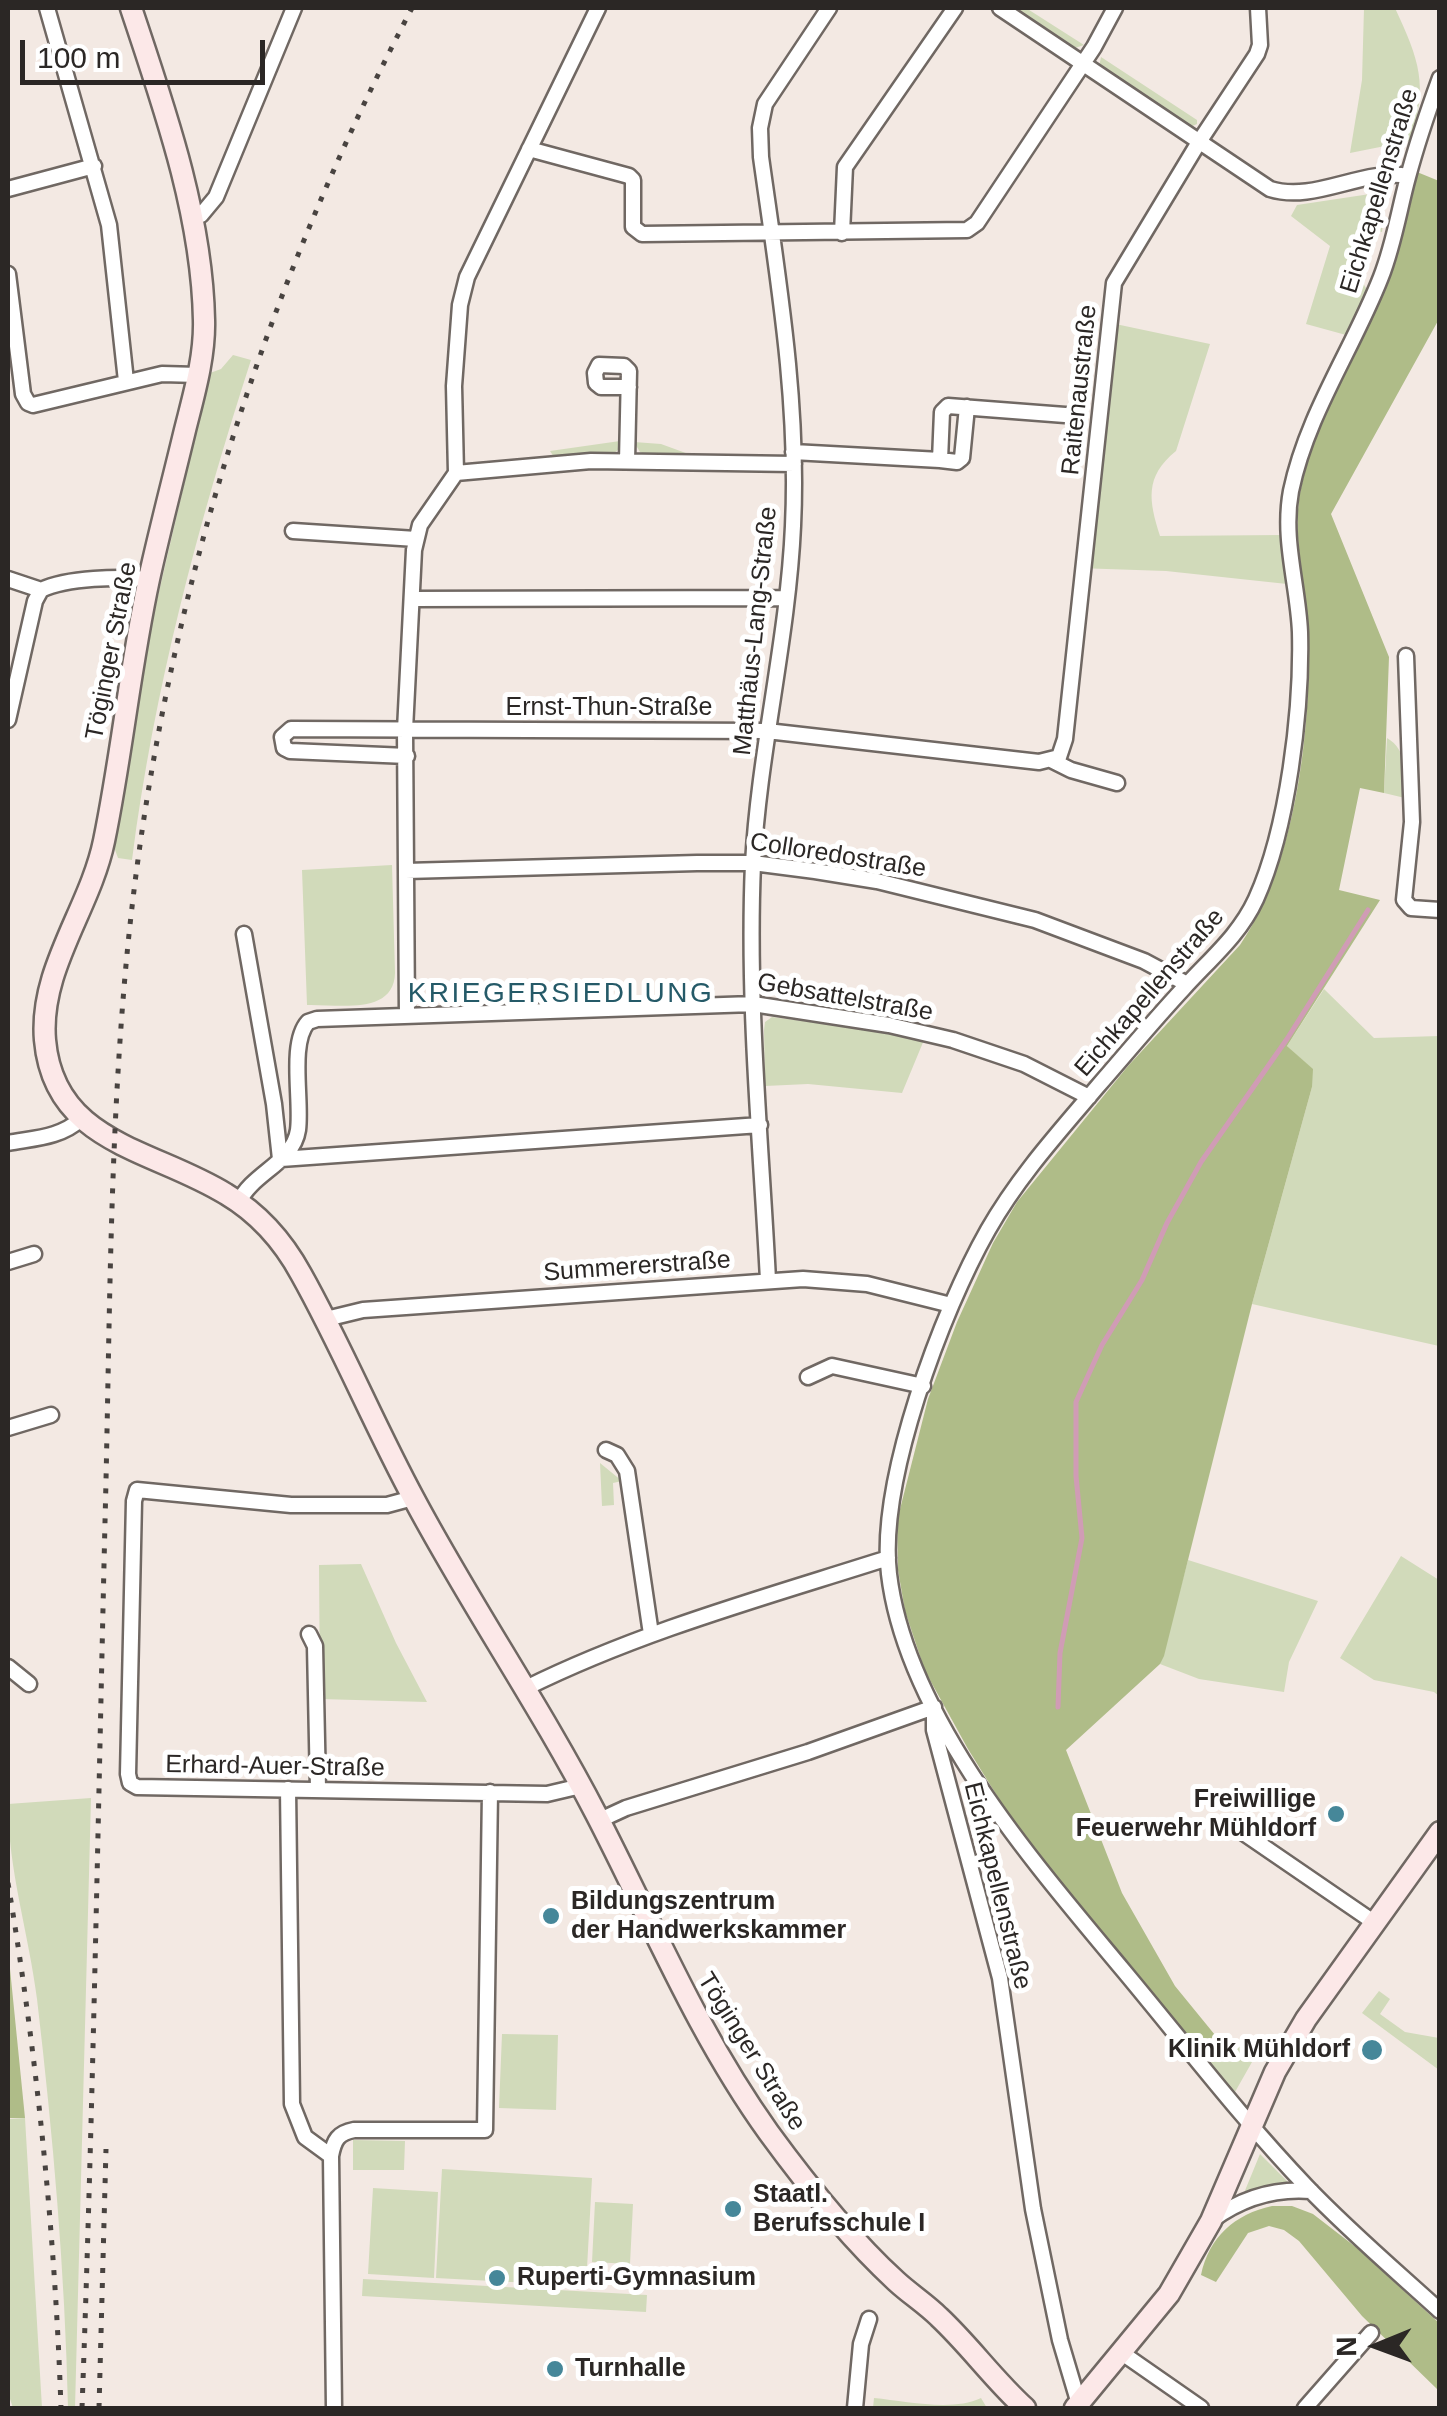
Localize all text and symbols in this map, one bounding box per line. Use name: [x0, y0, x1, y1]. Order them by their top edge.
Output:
scale bar: [25, 20, 270, 82]
text: 100 m: [37, 41, 120, 74]
street label: Eichkapellenstraße: [1335, 85, 1425, 297]
street label: Raitenaustraße: [1056, 303, 1104, 477]
street label: Matthäus-Lang-Straße: [728, 505, 784, 757]
street label: Töginger Straße: [80, 559, 144, 743]
street label: Ernst-Thun-Straße: [505, 693, 713, 723]
street label: Colloredostraße: [748, 827, 928, 885]
street label: Eichkapellenstraße: [1069, 903, 1231, 1083]
street label: Gebsattelstraße: [755, 968, 935, 1028]
district label: KRIEGERSIEDLUNG: [408, 977, 714, 1011]
street label: Summererstraße: [542, 1245, 732, 1289]
street label: Erhard-Auer-Straße: [165, 1750, 385, 1784]
street label: Eichkapellenstraße: [957, 1779, 1037, 1993]
place label: Freiwillige Feuerwehr Mühldorf: [1076, 1785, 1316, 1844]
marker: Freiwillige Feuerwehr Mühldorf: [1325, 1803, 1347, 1825]
place label: Bildungszentrum der Handwerkskammer: [571, 1887, 846, 1946]
marker: Bildungszentrum der Handwerkskammer: [540, 1905, 562, 1927]
street label: Töginger Straße: [690, 1967, 812, 2137]
place label: Klinik Mühldorf: [1168, 2035, 1350, 2065]
marker: Klinik Mühldorf: [1359, 2037, 1385, 2063]
place label: Staatl. Berufsschule I: [753, 2180, 925, 2239]
marker: Staatl. Berufsschule I: [722, 2198, 744, 2220]
place label: Ruperti-Gymnasium: [517, 2263, 756, 2293]
marker: Ruperti-Gymnasium: [486, 2267, 508, 2289]
north arrow: [1327, 2296, 1427, 2396]
text: N: [1331, 2336, 1362, 2357]
place label: Turnhalle: [575, 2354, 686, 2384]
marker: Turnhalle: [544, 2358, 566, 2380]

